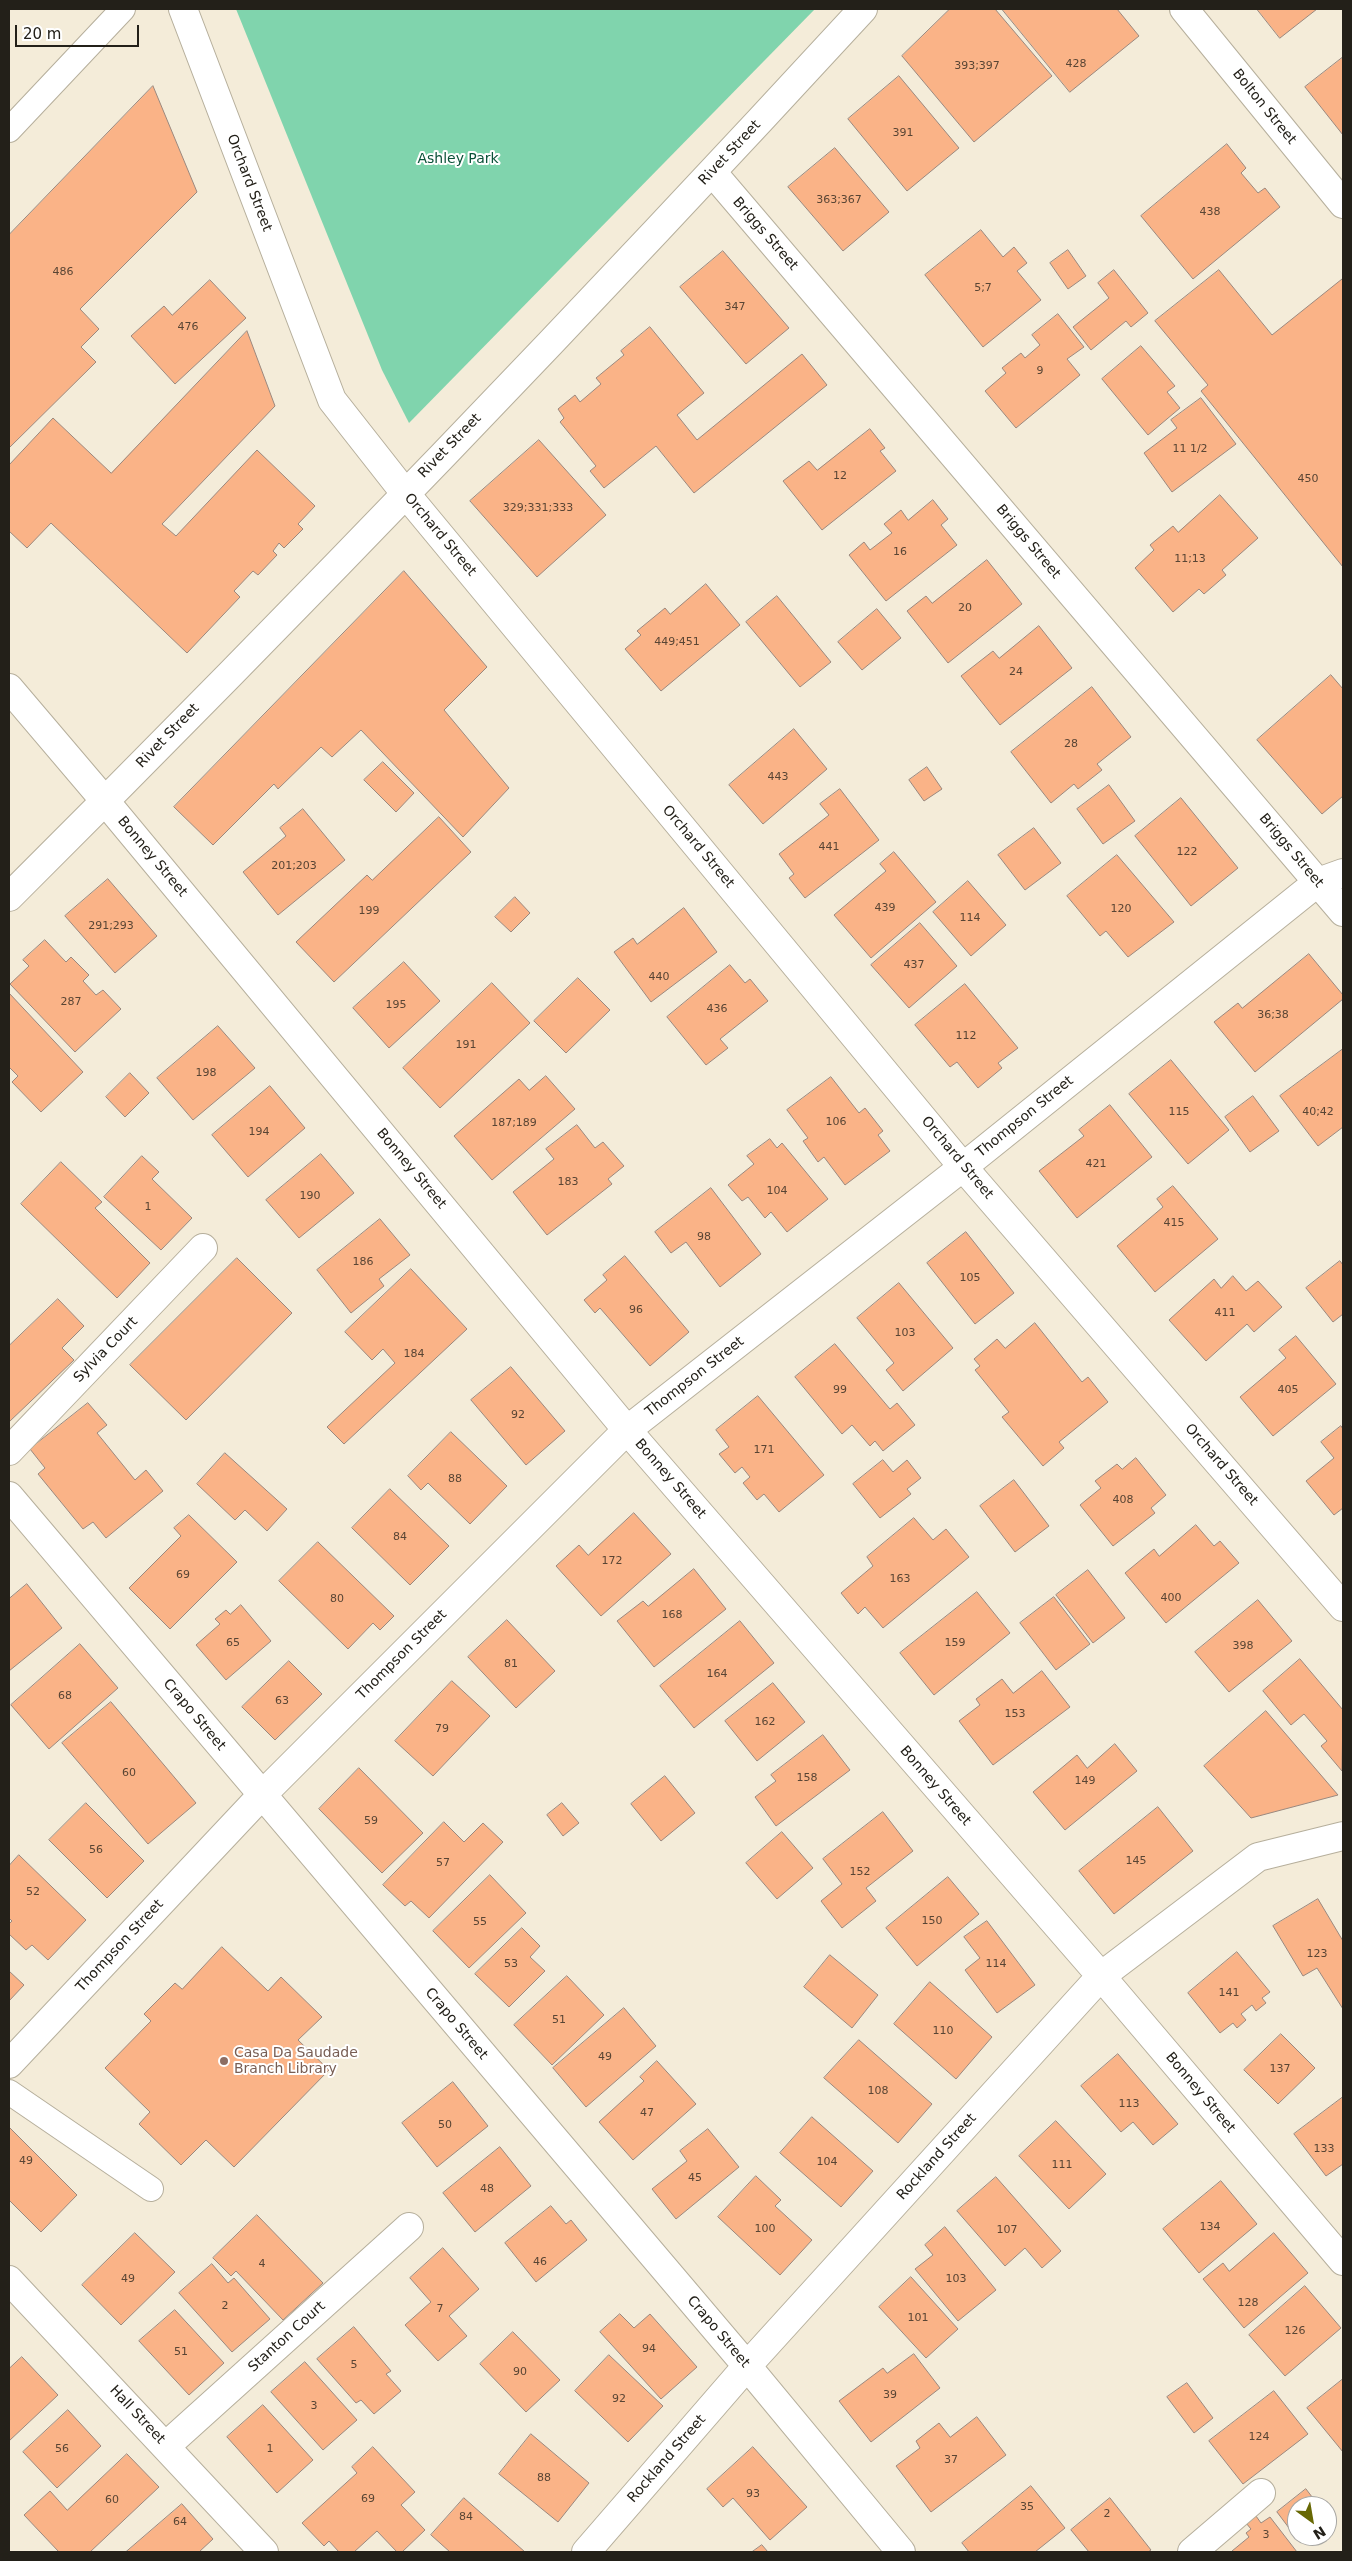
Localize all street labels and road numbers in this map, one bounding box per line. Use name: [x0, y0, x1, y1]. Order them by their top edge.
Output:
street label: Bolton Street: [1229, 66, 1299, 148]
street label: Rivet Street: [696, 117, 764, 189]
street label: Orchard Street: [223, 132, 275, 234]
street label: Briggs Street: [729, 194, 801, 274]
street label: Rivet Street: [415, 410, 485, 482]
street label: Orchard Street: [400, 490, 480, 580]
street label: Briggs Street: [992, 502, 1064, 582]
street label: Rivet Street: [133, 700, 203, 772]
street label: Orchard Street: [658, 802, 738, 892]
street label: Briggs Street: [1255, 811, 1327, 891]
street label: Bonney Street: [113, 813, 191, 901]
street label: Thompson Street: [973, 1073, 1077, 1161]
street label: Orchard Street: [917, 1113, 997, 1203]
street label: Bonney Street: [372, 1125, 450, 1213]
street label: Sylvia Court: [71, 1314, 141, 1386]
street label: Thompson Street: [642, 1333, 748, 1421]
street label: Orchard Street: [1181, 1421, 1261, 1509]
street label: Bonney Street: [631, 1436, 709, 1522]
street label: Thompson Street: [354, 1607, 450, 1703]
street label: Crapo Street: [159, 1676, 229, 1754]
street label: Bonney Street: [896, 1743, 974, 1829]
street label: Thompson Street: [73, 1896, 167, 1996]
street label: Crapo Street: [421, 1985, 491, 2063]
street label: Bonney Street: [1161, 2049, 1239, 2137]
street label: Rockland Street: [894, 2110, 980, 2204]
street label: Crapo Street: [683, 2293, 753, 2371]
street label: Stanton Court: [245, 2298, 329, 2376]
street label: Hall Street: [106, 2382, 168, 2448]
street label: Rockland Street: [624, 2412, 710, 2506]

